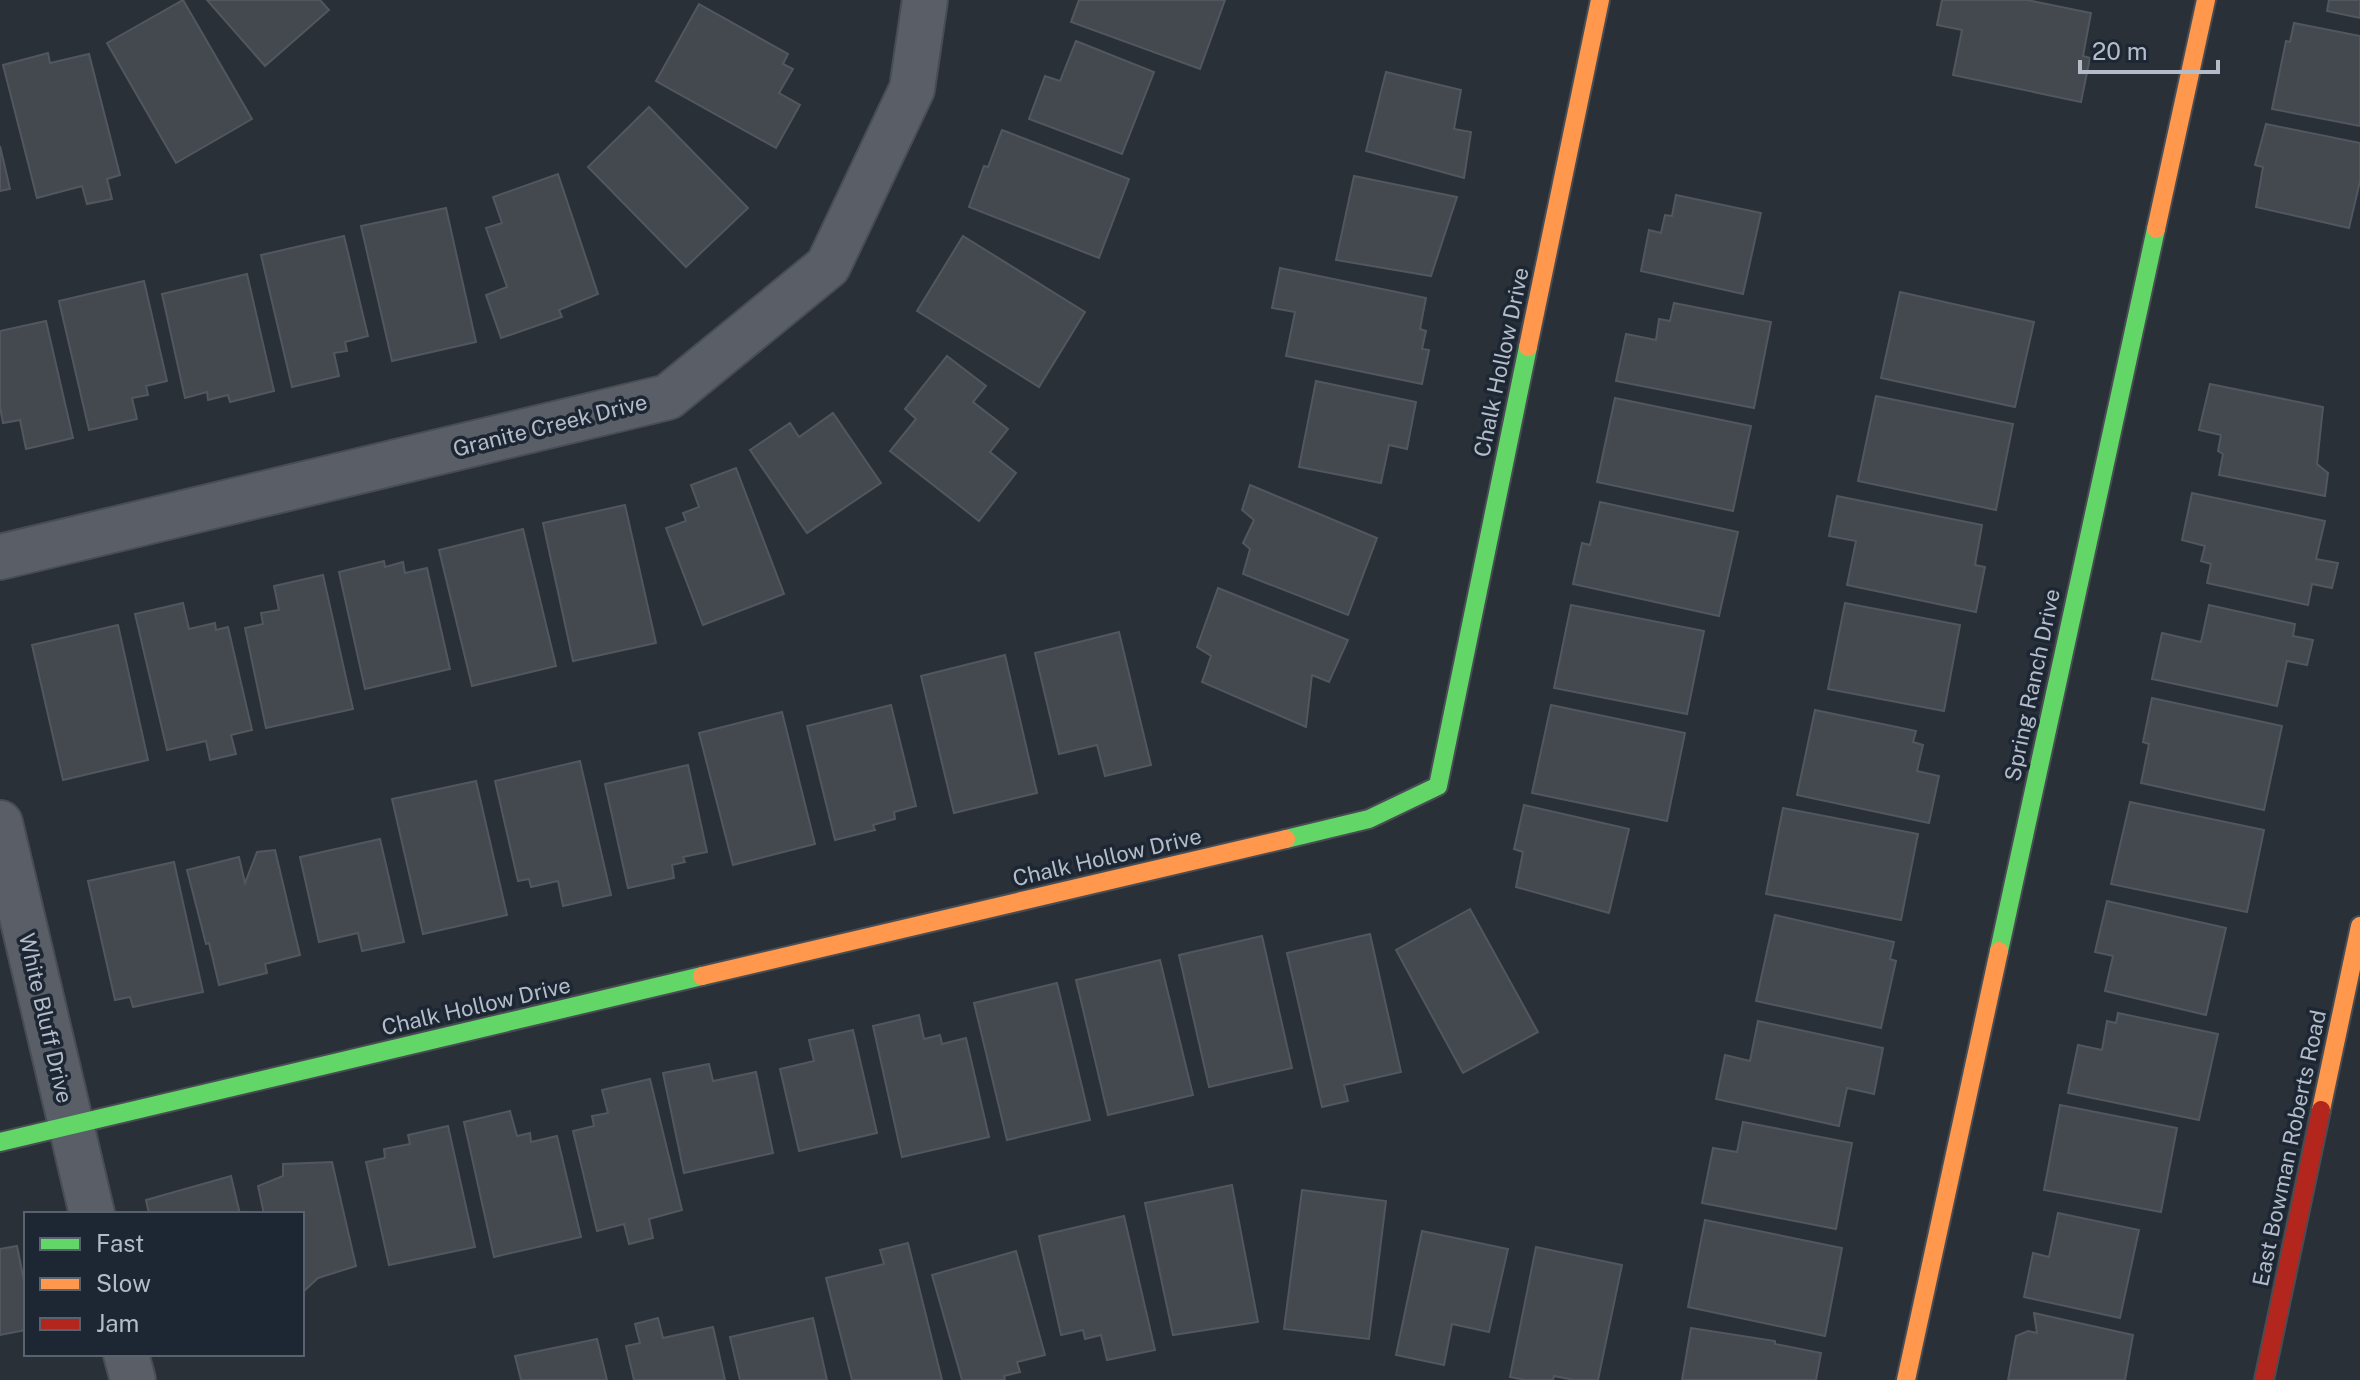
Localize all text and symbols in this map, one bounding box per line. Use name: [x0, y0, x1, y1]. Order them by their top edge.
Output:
scale bar: [2080, 24, 2218, 74]
text: 20 m: [2092, 37, 2148, 65]
street label: Chalk Hollow Drive: [1468, 265, 1534, 459]
street label: Granite Creek Drive: [450, 388, 650, 462]
street label: Spring Ranch Drive: [1999, 587, 2065, 783]
street label: Chalk Hollow Drive: [1010, 823, 1204, 891]
street label: White Bluff Drive: [14, 930, 78, 1106]
street label: Chalk Hollow Drive: [379, 972, 573, 1040]
street label: East Bowman Roberts Road: [2247, 1008, 2331, 1288]
legend: [24, 1212, 304, 1356]
text: Fast: [96, 1229, 144, 1257]
text: Slow: [96, 1269, 151, 1297]
text: Jam: [96, 1309, 139, 1337]

